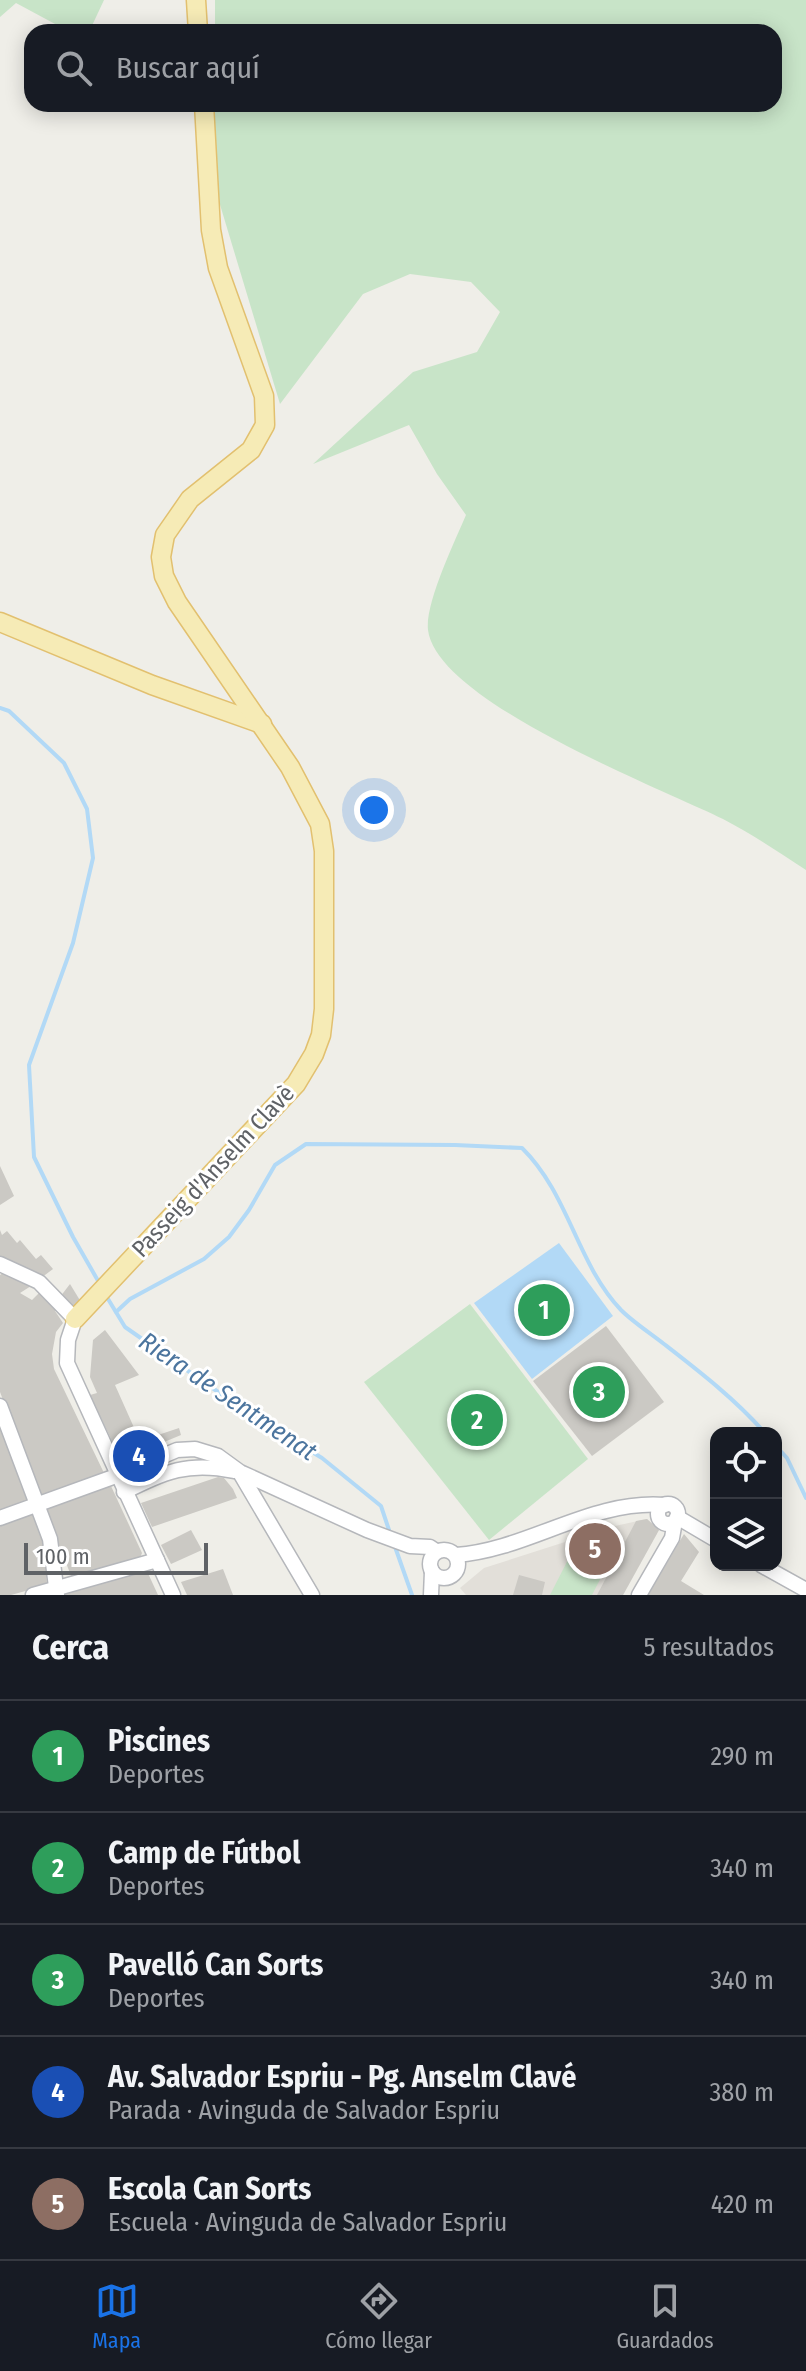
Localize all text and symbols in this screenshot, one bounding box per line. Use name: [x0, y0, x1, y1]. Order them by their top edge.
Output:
search box: [24, 24, 782, 112]
icon: search: [52, 46, 96, 90]
text: Buscar aquí: [116, 50, 260, 86]
your location: [354, 790, 394, 830]
street label: Passeig d'Anselm Clavè: [126, 1079, 300, 1263]
pin: 1: [518, 1280, 570, 1340]
water label: Riera de Sentmenat: [133, 1326, 323, 1468]
pin: 3: [573, 1362, 625, 1422]
pin: 2: [451, 1390, 503, 1450]
pin: 4: [113, 1426, 165, 1486]
map controls: [710, 1427, 782, 1571]
button: locate: [710, 1427, 782, 1499]
button: layers: [710, 1499, 782, 1571]
pin: 5: [569, 1519, 621, 1579]
scale bar: [24, 1539, 208, 1575]
text: 100 m: [36, 1543, 90, 1570]
text: Cerca: [32, 1627, 109, 1668]
text: 5 resultados: [643, 1632, 774, 1663]
text: Piscines: [108, 1723, 210, 1759]
text: 1: [53, 1741, 64, 1772]
text: 290 m: [710, 1741, 774, 1772]
text: Deportes: [108, 1759, 205, 1790]
text: Camp de Fútbol: [108, 1835, 300, 1871]
text: 2: [52, 1853, 64, 1884]
text: 340 m: [710, 1853, 774, 1884]
text: Deportes: [108, 1871, 205, 1902]
text: Pavelló Can Sorts: [108, 1947, 324, 1983]
text: 3: [52, 1965, 64, 1996]
text: 340 m: [710, 1965, 774, 1996]
text: Deportes: [108, 1983, 205, 2014]
text: Av. Salvador Espriu - Pg. Anselm Clavé: [108, 2059, 576, 2095]
text: 4: [51, 2077, 65, 2108]
text: 380 m: [710, 2077, 774, 2108]
text: Parada · Avinguda de Salvador Espriu: [108, 2095, 500, 2126]
text: Escola Can Sorts: [108, 2171, 311, 2207]
text: 5: [52, 2189, 64, 2220]
text: 420 m: [711, 2189, 774, 2220]
text: Escuela · Avinguda de Salvador Espriu: [108, 2207, 507, 2238]
tab: Mapa: [92, 2279, 141, 2354]
tab: Cómo llegar: [325, 2279, 432, 2354]
tab: Guardados: [616, 2279, 714, 2354]

